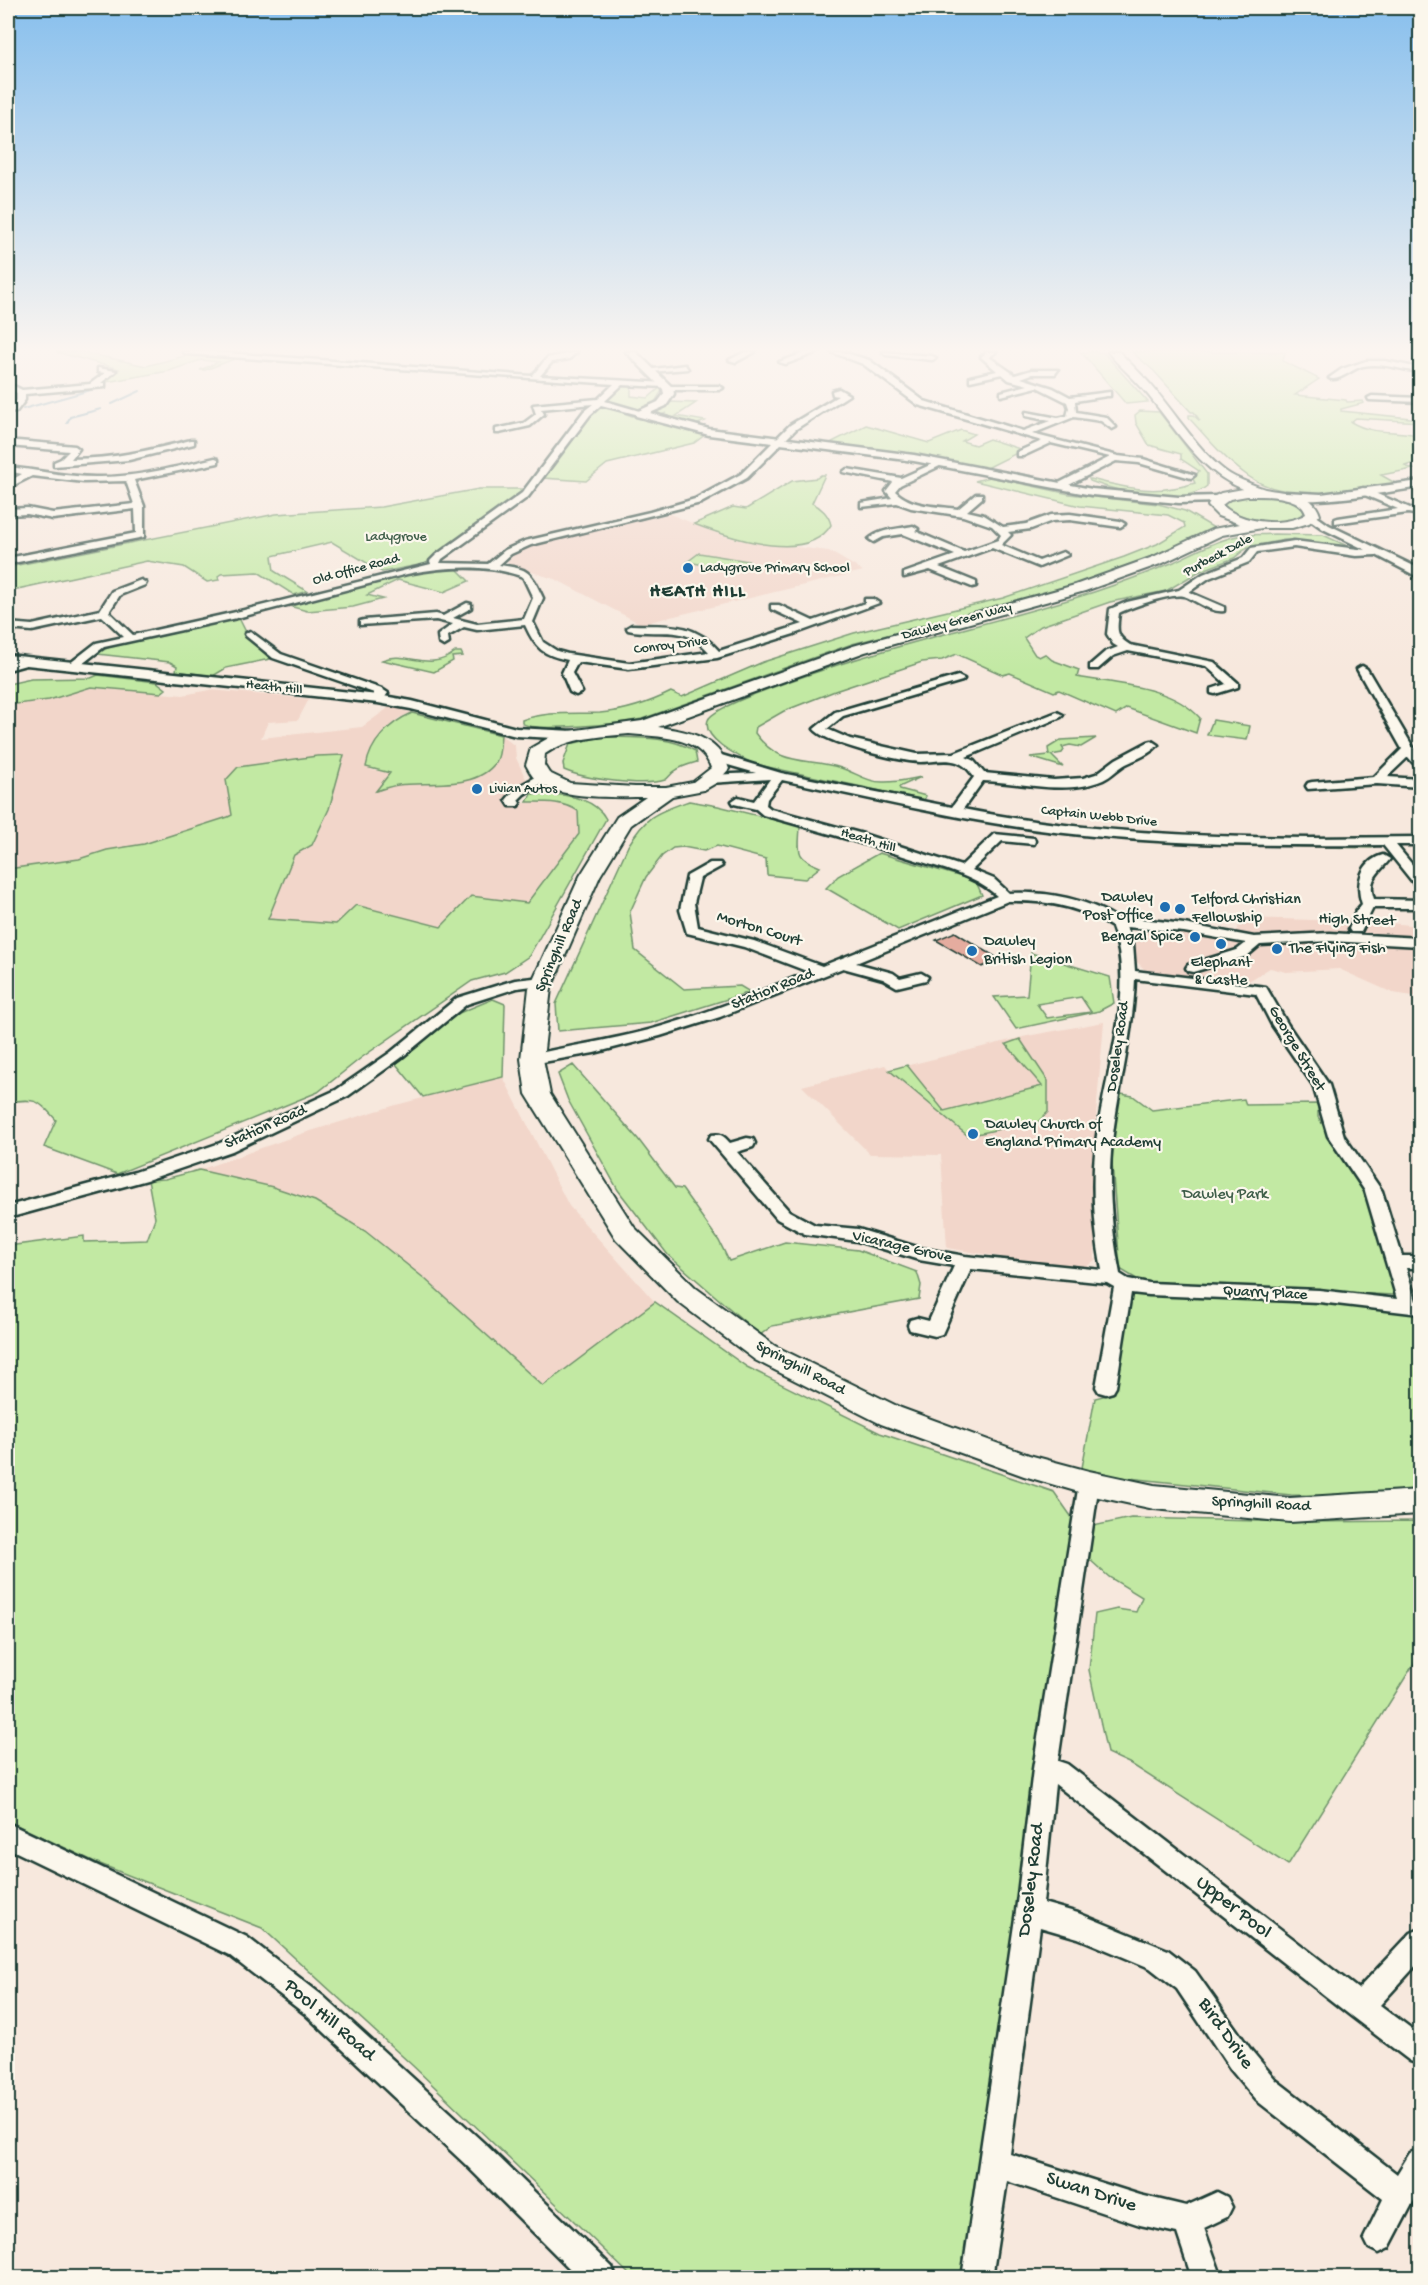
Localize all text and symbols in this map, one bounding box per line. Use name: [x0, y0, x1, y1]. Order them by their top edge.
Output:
park label: Ladygrove: [365, 529, 428, 546]
street label: Purbeck Dale: [1180, 530, 1256, 582]
street label: Old Office Road: [311, 550, 403, 590]
place label: Ladygrove Primary School: [700, 560, 850, 577]
marker: Ladygrove Primary School: [681, 561, 695, 575]
district label: HEATH HILL: [650, 582, 746, 603]
street label: Dawley Green Way: [899, 599, 1014, 645]
street label: Conroy Drive: [633, 633, 710, 659]
street label: Heath Hill: [245, 677, 303, 699]
place label: Livian Autos: [489, 781, 558, 798]
marker: Livian Autos: [470, 782, 484, 796]
street label: Captain Webb Drive: [1040, 802, 1159, 832]
street label: Heath Hill: [838, 825, 898, 857]
place label: Dawley Post Office: [1082, 889, 1154, 926]
place label: Telford Christian Fellowship: [1191, 891, 1301, 928]
street label: Springhill Road: [532, 895, 589, 995]
marker: Dawley Post Office: [1158, 900, 1172, 914]
marker: Telford Christian Fellowship: [1173, 902, 1187, 916]
street label: Morton Court: [714, 908, 805, 952]
street label: High Street: [1318, 910, 1397, 932]
place label: Bengal Spice: [1100, 928, 1184, 947]
marker: Bengal Spice: [1188, 930, 1202, 944]
place label: Dawley British Legion: [983, 933, 1073, 970]
marker: Elephant & Castle: [1214, 937, 1228, 951]
place label: The Flying Fish: [1288, 940, 1386, 959]
marker: The Flying Fish: [1270, 942, 1284, 956]
marker: Dawley British Legion: [965, 944, 979, 958]
place label: Elephant & Castle: [1190, 954, 1253, 991]
street label: Station Road: [729, 964, 819, 1015]
street label: Doseley Road: [1103, 999, 1135, 1095]
street label: George Street: [1263, 1003, 1330, 1096]
street label: Station Road: [222, 1101, 311, 1154]
place label: Dawley Church of England Primary Academy: [984, 1116, 1161, 1153]
marker: Dawley Church of England Primary Academy: [966, 1127, 980, 1141]
park label: Dawley Park: [1181, 1186, 1270, 1205]
street label: Vicarage Grove: [849, 1227, 954, 1269]
street label: Quarry Place: [1222, 1282, 1309, 1306]
street label: Springhill Road: [752, 1337, 850, 1401]
street label: Springhill Road: [1211, 1493, 1313, 1517]
street label: Doseley Road: [1013, 1820, 1051, 1940]
street label: Upper Pool: [1191, 1871, 1275, 1945]
street label: Pool Hill Road: [278, 1974, 381, 2069]
street label: Bird Drive: [1192, 1993, 1258, 2075]
street label: Swan Drive: [1043, 2168, 1140, 2219]

